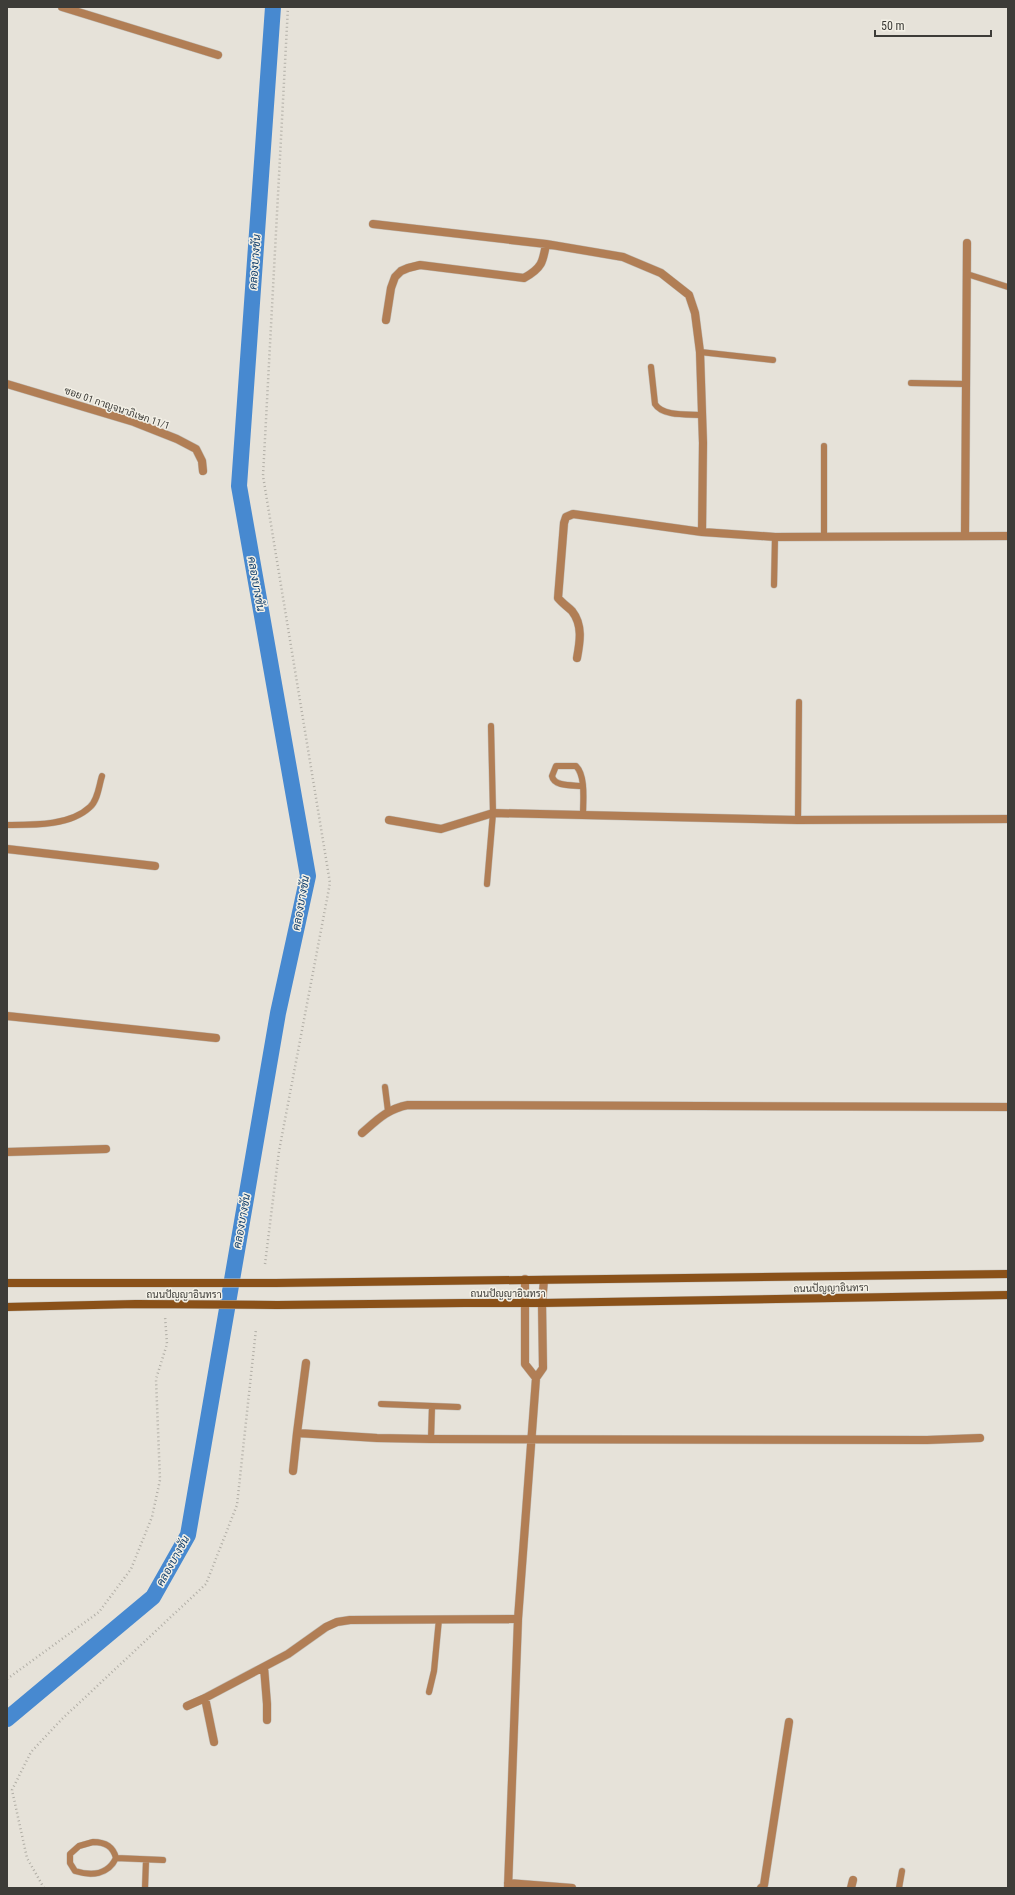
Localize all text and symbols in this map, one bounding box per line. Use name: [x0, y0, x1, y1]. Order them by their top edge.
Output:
scale bar: [875, 12, 991, 38]
text: 50 m: [881, 19, 905, 33]
water label: คลองบางชัน: [246, 234, 263, 290]
street label: ซอย 01 กาญจนาภิเษก 11/1: [63, 385, 171, 432]
water label: คลองบางชัน: [245, 555, 268, 612]
water label: คลองบางชัน: [289, 874, 312, 931]
water label: คลองบางชัน: [230, 1192, 253, 1249]
street label: ถนนปัญญาอินทรา: [793, 1282, 869, 1295]
street label: ถนนปัญญาอินทรา: [470, 1288, 546, 1300]
street label: ถนนปัญญาอินทรา: [146, 1289, 222, 1301]
water label: คลองบางชัน: [153, 1533, 192, 1588]

